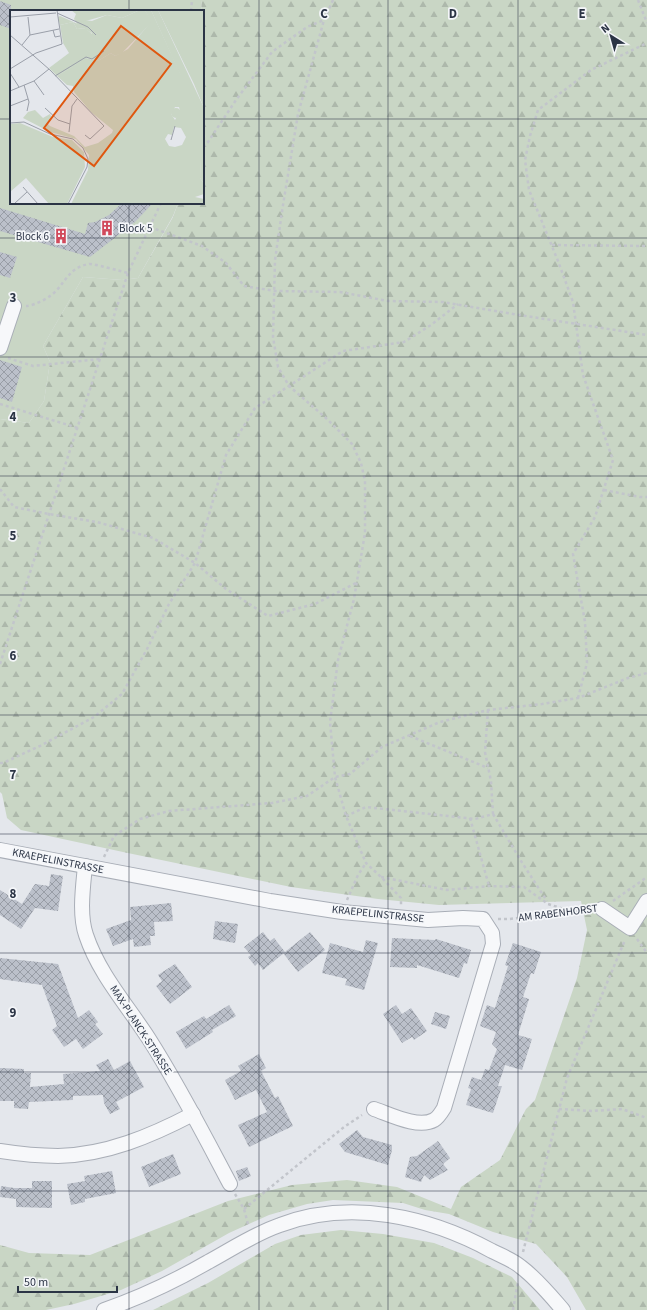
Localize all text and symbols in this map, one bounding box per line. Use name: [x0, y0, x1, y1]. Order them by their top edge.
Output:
text: C: [320, 5, 328, 23]
text: D: [449, 5, 457, 23]
text: E: [578, 5, 586, 23]
inset map: [10, 10, 204, 204]
north arrow: [591, 16, 631, 56]
text: N: [598, 20, 613, 37]
building icon: Block 5: [98, 219, 116, 237]
place label: Block 5: [119, 221, 152, 236]
building icon: Block 6: [52, 227, 70, 245]
place label: Block 6: [16, 229, 50, 244]
text: 3: [10, 289, 17, 307]
text: 4: [10, 408, 17, 426]
text: 5: [10, 527, 17, 545]
text: 6: [10, 647, 17, 665]
text: 7: [10, 766, 17, 784]
street label: KRAEPELINSTRASSE: [11, 845, 105, 877]
text: 8: [10, 885, 17, 903]
street label: AM RABENHORST: [517, 901, 599, 925]
street label: KRAEPELINSTRASSE: [331, 902, 425, 926]
street label: MAX-PLANCK-STRASSE: [106, 982, 176, 1078]
text: 9: [10, 1004, 17, 1022]
scale bar: [18, 1268, 117, 1294]
text: 50 m: [24, 1274, 48, 1291]

